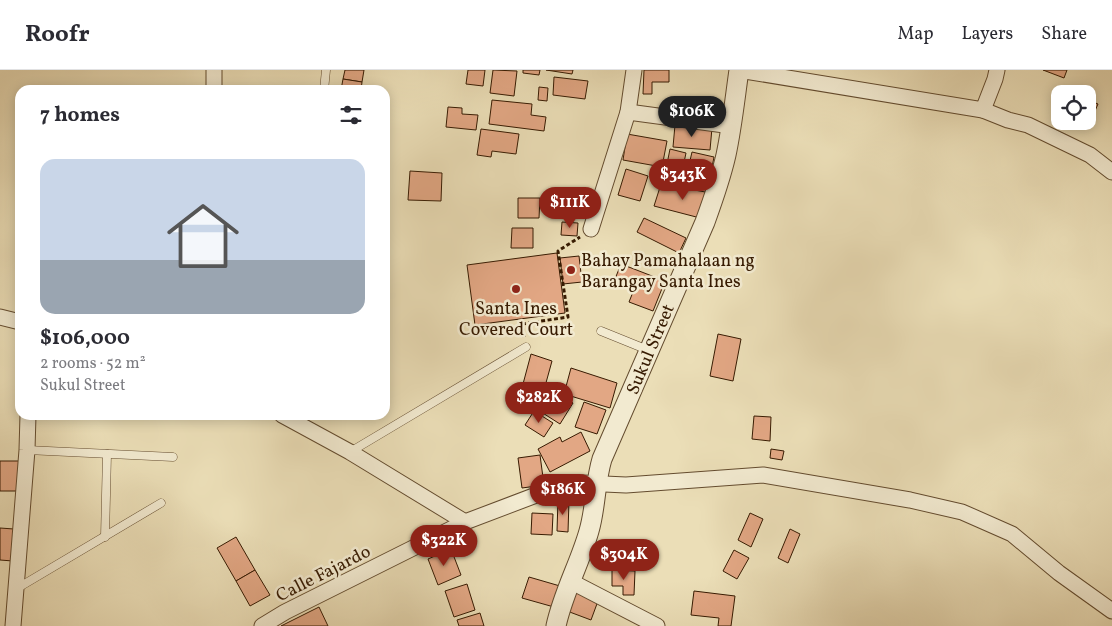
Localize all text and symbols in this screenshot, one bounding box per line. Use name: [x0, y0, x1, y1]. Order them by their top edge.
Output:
text: Roofr: [25, 18, 90, 52]
text: Map: [897, 22, 933, 47]
text: Layers: [961, 22, 1013, 47]
text: Share: [1041, 22, 1087, 47]
map controls: [1051, 85, 1096, 130]
button: locate: [1051, 85, 1096, 130]
pin: $106K: [657, 96, 727, 138]
text: 7 homes: [40, 101, 120, 130]
icon: filters: [337, 101, 365, 129]
text: $106K: [669, 101, 715, 123]
pin: $343K: [648, 158, 718, 201]
text: $343K: [660, 164, 706, 186]
pin: $111K: [535, 186, 605, 229]
icon: home: [158, 191, 248, 281]
text: $111K: [550, 192, 590, 214]
place label: Bahay Pamahalaan ng Barangay Santa Ines: [581, 249, 755, 295]
marker: Bahay Pamahalaan ng Barangay Santa Ines: [565, 264, 577, 276]
marker: Santa Ines Covered Court: [510, 283, 522, 295]
place label: Santa Ines Covered Court: [459, 297, 573, 343]
street label: Sukul Street: [621, 300, 682, 399]
text: $106,000: [40, 324, 130, 353]
text: 2 rooms · 52 m²: [40, 353, 146, 375]
text: Sukul Street: [40, 375, 126, 397]
pin: $282K: [504, 382, 574, 424]
text: $282K: [516, 387, 562, 409]
pin: $186K: [528, 474, 598, 516]
text: $186K: [541, 479, 585, 501]
pin: $322K: [409, 524, 479, 567]
text: $322K: [421, 530, 467, 552]
pin: $304K: [589, 538, 659, 581]
street label: Calle Fajardo: [272, 540, 375, 609]
text: $304K: [600, 544, 648, 566]

